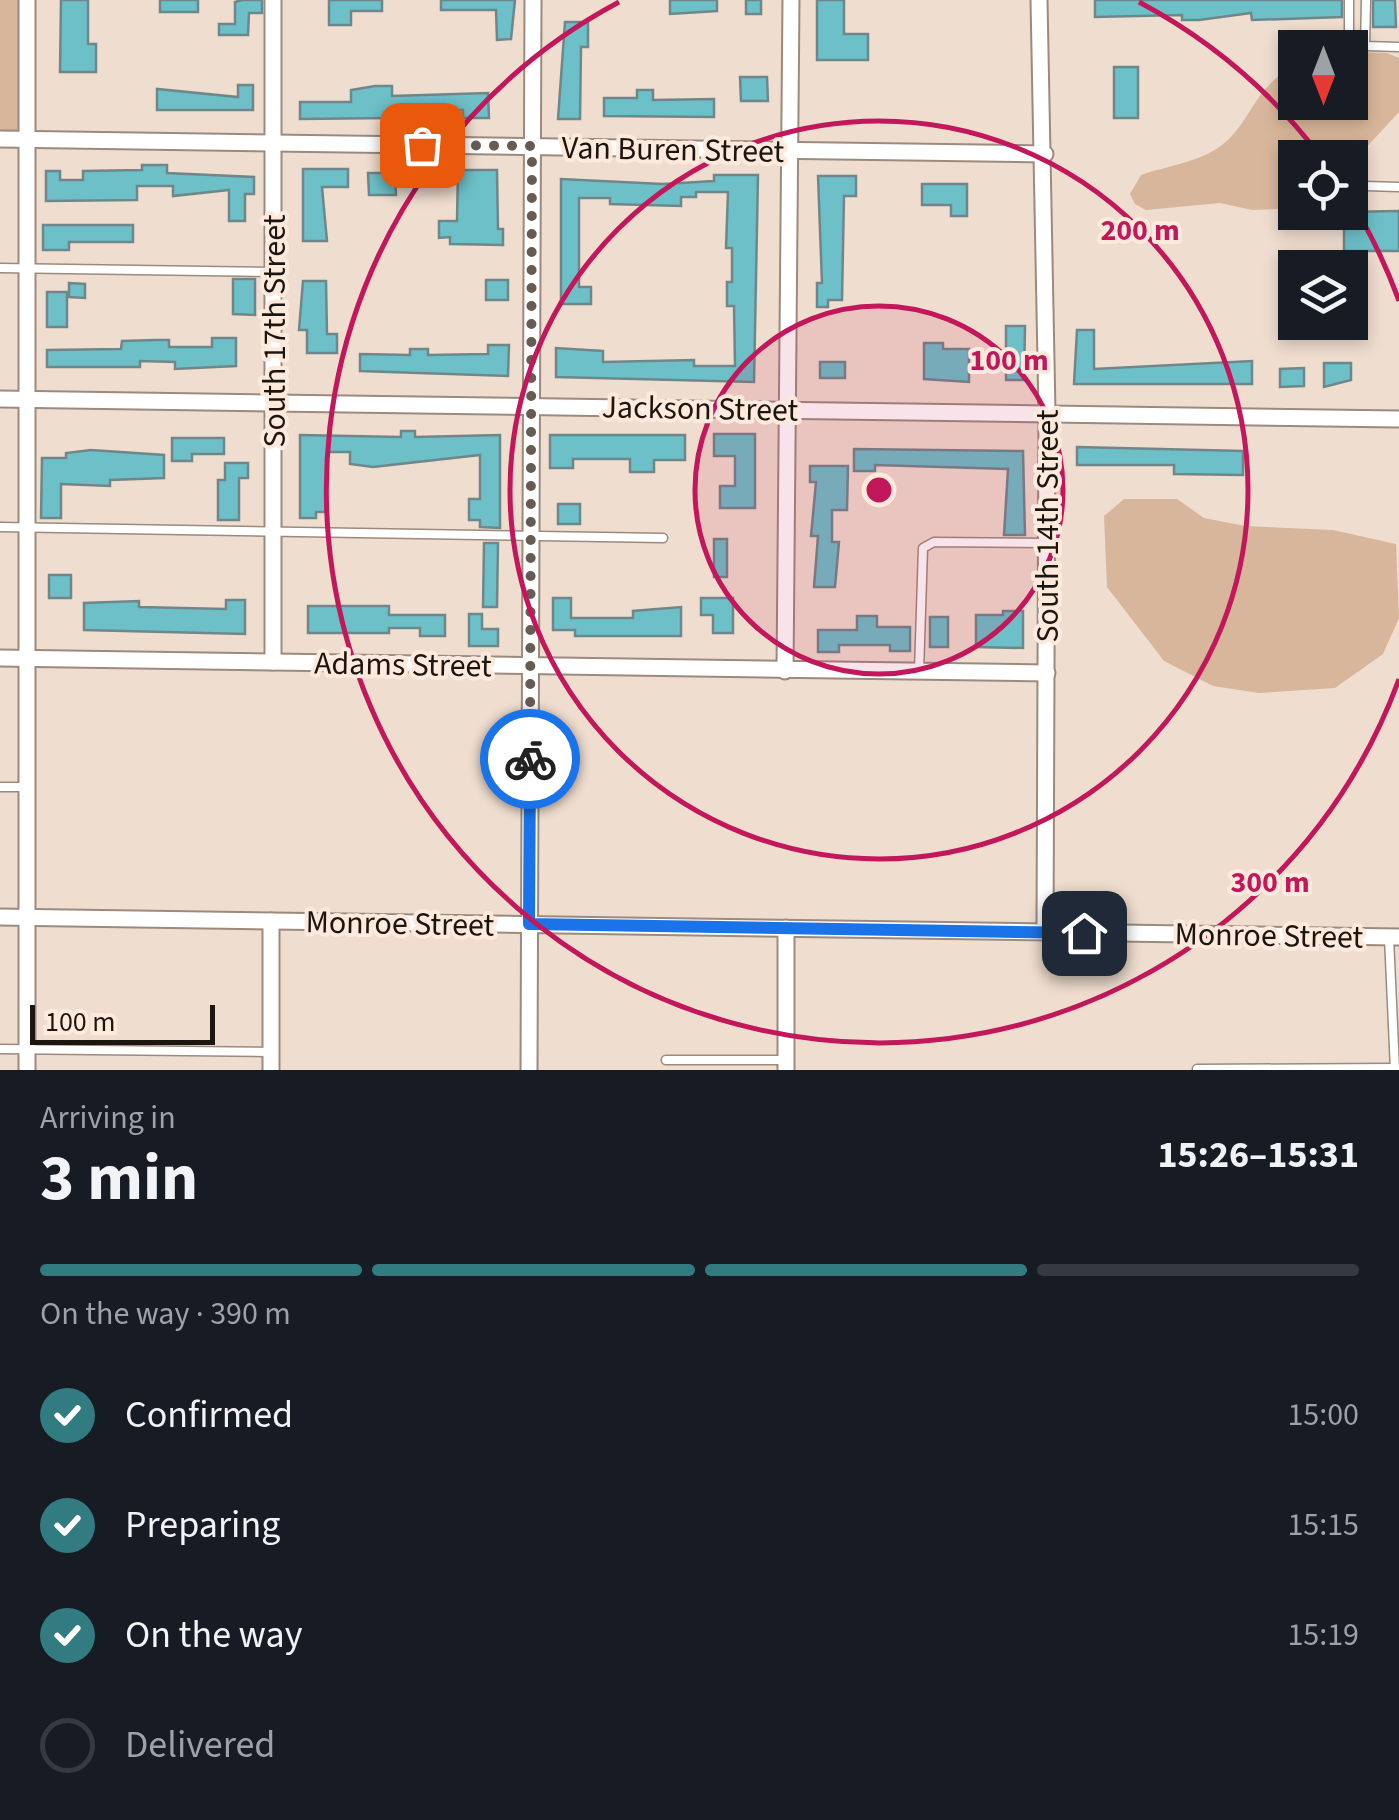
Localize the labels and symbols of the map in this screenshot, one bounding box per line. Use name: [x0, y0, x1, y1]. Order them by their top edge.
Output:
north arrow: [1278, 30, 1368, 120]
pin: [380, 103, 465, 188]
street label: Van Buren Street: [561, 125, 785, 175]
text: 200 m: [1100, 209, 1180, 252]
street label: South 17th Street: [252, 214, 298, 448]
text: 100 m: [969, 339, 1049, 382]
street label: Jackson Street: [601, 384, 799, 434]
street label: South 14th Street: [1025, 409, 1071, 643]
centre of rings: [861, 472, 897, 508]
street label: Adams Street: [314, 640, 492, 690]
courier: [480, 709, 580, 809]
text: 300 m: [1230, 861, 1310, 904]
pin: [1042, 891, 1127, 976]
street label: Monroe Street: [305, 899, 495, 949]
street label: Monroe Street: [1174, 911, 1364, 961]
scale bar: [30, 1000, 215, 1044]

